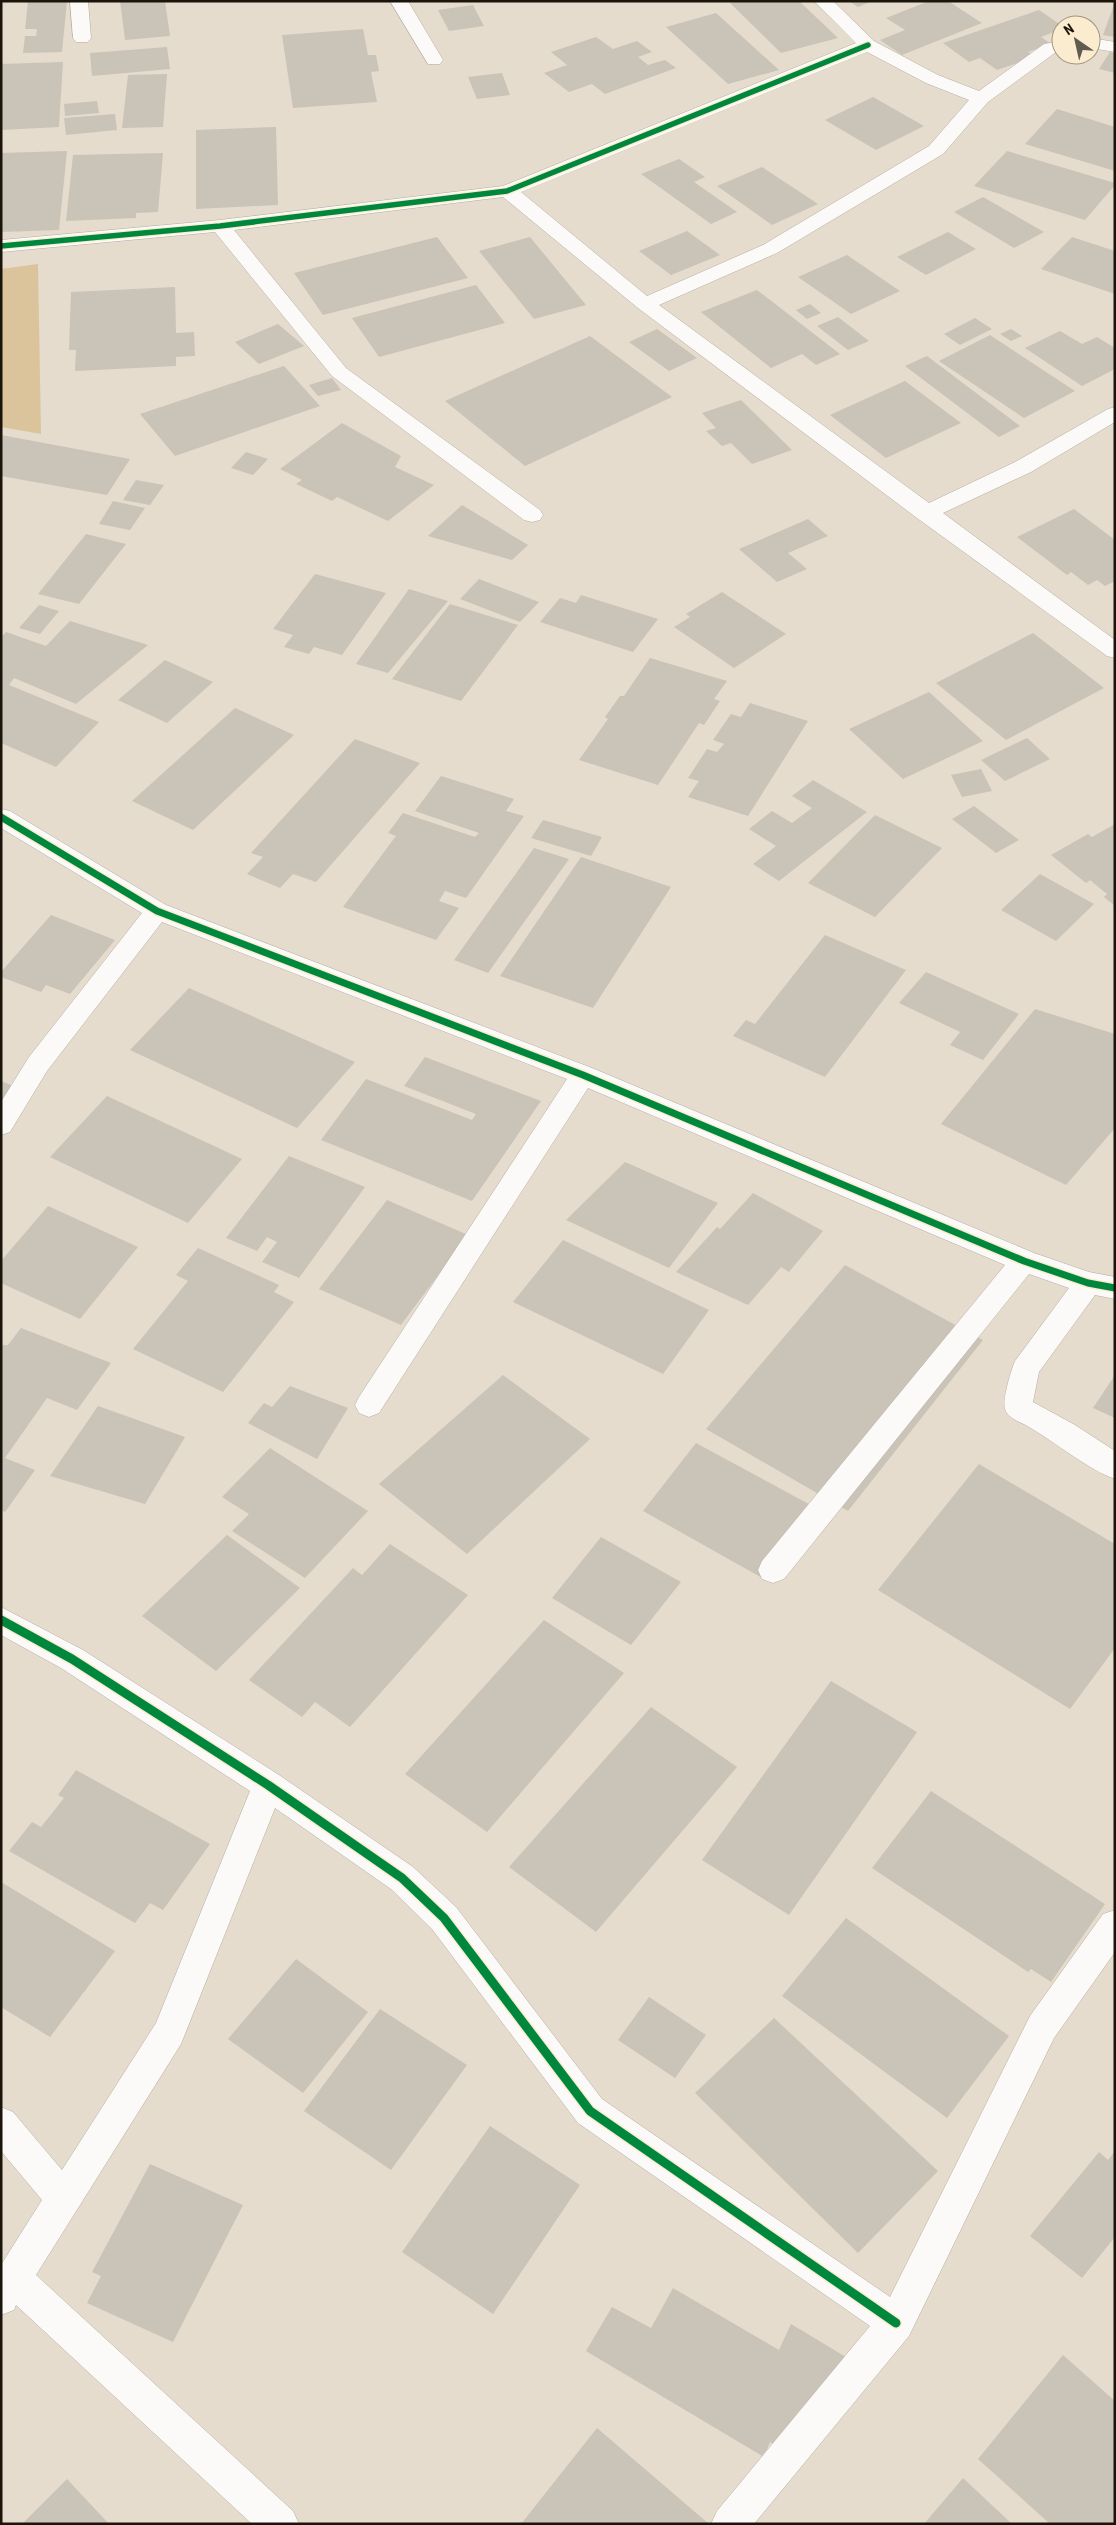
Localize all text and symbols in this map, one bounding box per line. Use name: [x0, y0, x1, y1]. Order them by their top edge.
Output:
north arrow: [1051, 15, 1101, 65]
text: N: [1061, 20, 1077, 38]

